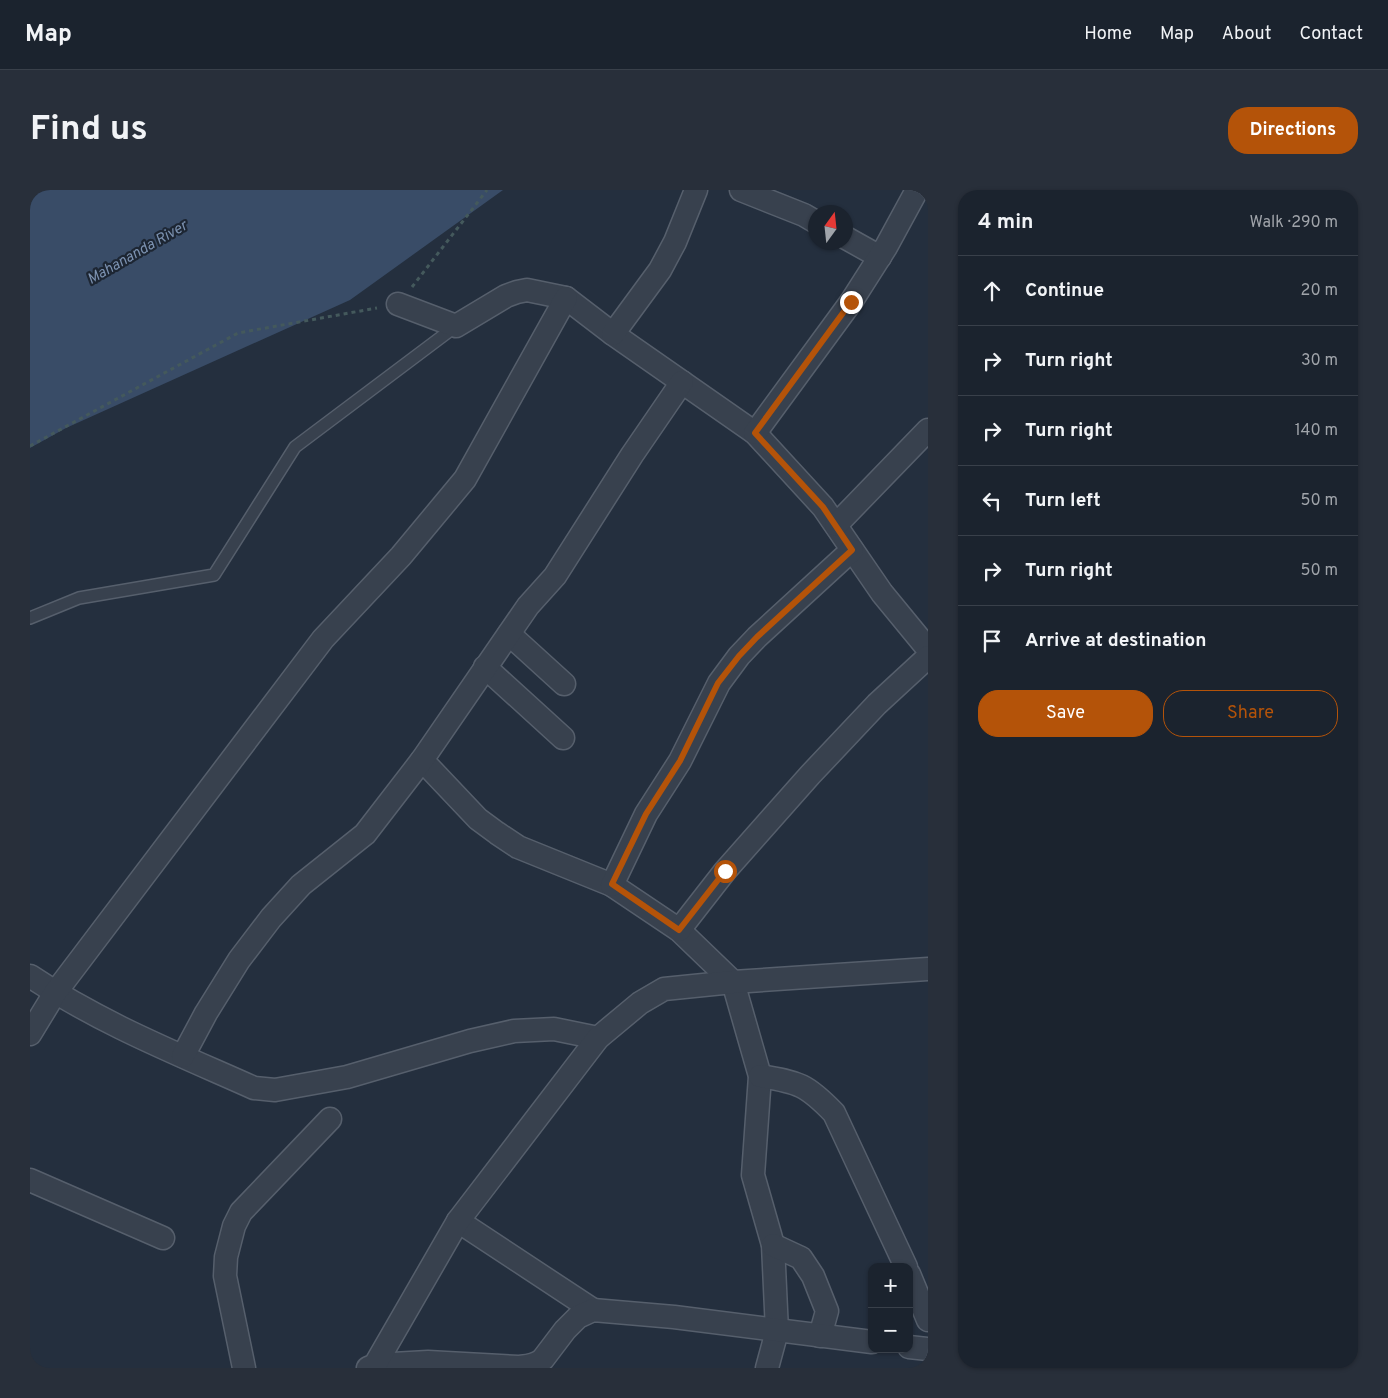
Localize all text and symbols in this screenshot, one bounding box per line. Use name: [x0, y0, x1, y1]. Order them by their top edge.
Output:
text: Map: [25, 20, 72, 50]
text: Home: [1084, 23, 1132, 46]
text: Map: [1160, 23, 1194, 46]
text: About: [1222, 23, 1271, 46]
text: Contact: [1299, 23, 1363, 46]
button: Directions: [1228, 107, 1358, 154]
text: Find us: [30, 108, 148, 152]
north arrow: [808, 205, 853, 250]
text: 4 min: [978, 209, 1034, 236]
text: Walk · 290 m: [1250, 213, 1338, 233]
water label: Mahananda River: [84, 216, 192, 290]
icon: ahead: [978, 277, 1006, 305]
text: Continue: [1025, 279, 1104, 303]
text: 20 m: [1301, 281, 1338, 301]
route end: [840, 291, 863, 314]
icon: right: [978, 347, 1006, 375]
text: Turn right: [1025, 349, 1113, 373]
text: 30 m: [1301, 351, 1338, 371]
icon: right: [978, 417, 1006, 445]
text: Turn right: [1025, 419, 1113, 443]
text: 140 m: [1295, 421, 1338, 441]
icon: left: [978, 487, 1006, 515]
text: Turn left: [1025, 489, 1101, 513]
text: 50 m: [1301, 491, 1338, 511]
icon: right: [978, 557, 1006, 585]
text: Turn right: [1025, 559, 1113, 583]
text: 50 m: [1301, 561, 1338, 581]
icon: arrive: [978, 627, 1006, 655]
text: Arrive at destination: [1025, 629, 1206, 653]
button: Save: [978, 690, 1153, 737]
button: Share: [1163, 690, 1338, 737]
route start: [714, 860, 737, 883]
map controls: [868, 1263, 913, 1353]
button: +: [868, 1263, 913, 1308]
button: −: [868, 1308, 913, 1353]

